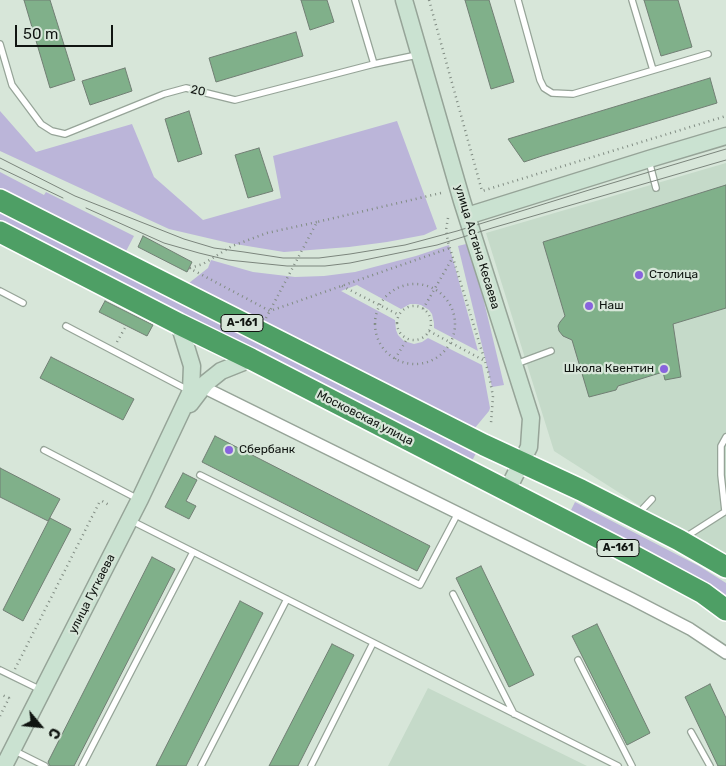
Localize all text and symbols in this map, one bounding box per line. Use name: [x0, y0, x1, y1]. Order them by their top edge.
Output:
scale bar: [18, 15, 115, 47]
text: 50 m: [23, 25, 58, 43]
street label: 20: [189, 82, 207, 100]
street label: улица Астана Кесаева: [451, 183, 503, 311]
place label: Столица: [649, 268, 698, 282]
marker: Столица: [633, 269, 645, 281]
place label: Наш: [599, 299, 624, 313]
marker: Наш: [583, 300, 595, 312]
road number: А-161: [221, 314, 263, 332]
place label: Школа Квентин: [564, 362, 654, 376]
marker: Школа Квентин: [658, 363, 670, 375]
street label: Московская улица: [314, 387, 416, 449]
place label: Сбербанк: [239, 443, 295, 457]
marker: Сбербанк: [223, 444, 235, 456]
road number: А-161: [597, 540, 639, 556]
street label: улица Гугкаева: [66, 552, 118, 636]
north arrow: [15, 701, 65, 751]
text: С: [44, 725, 64, 742]

